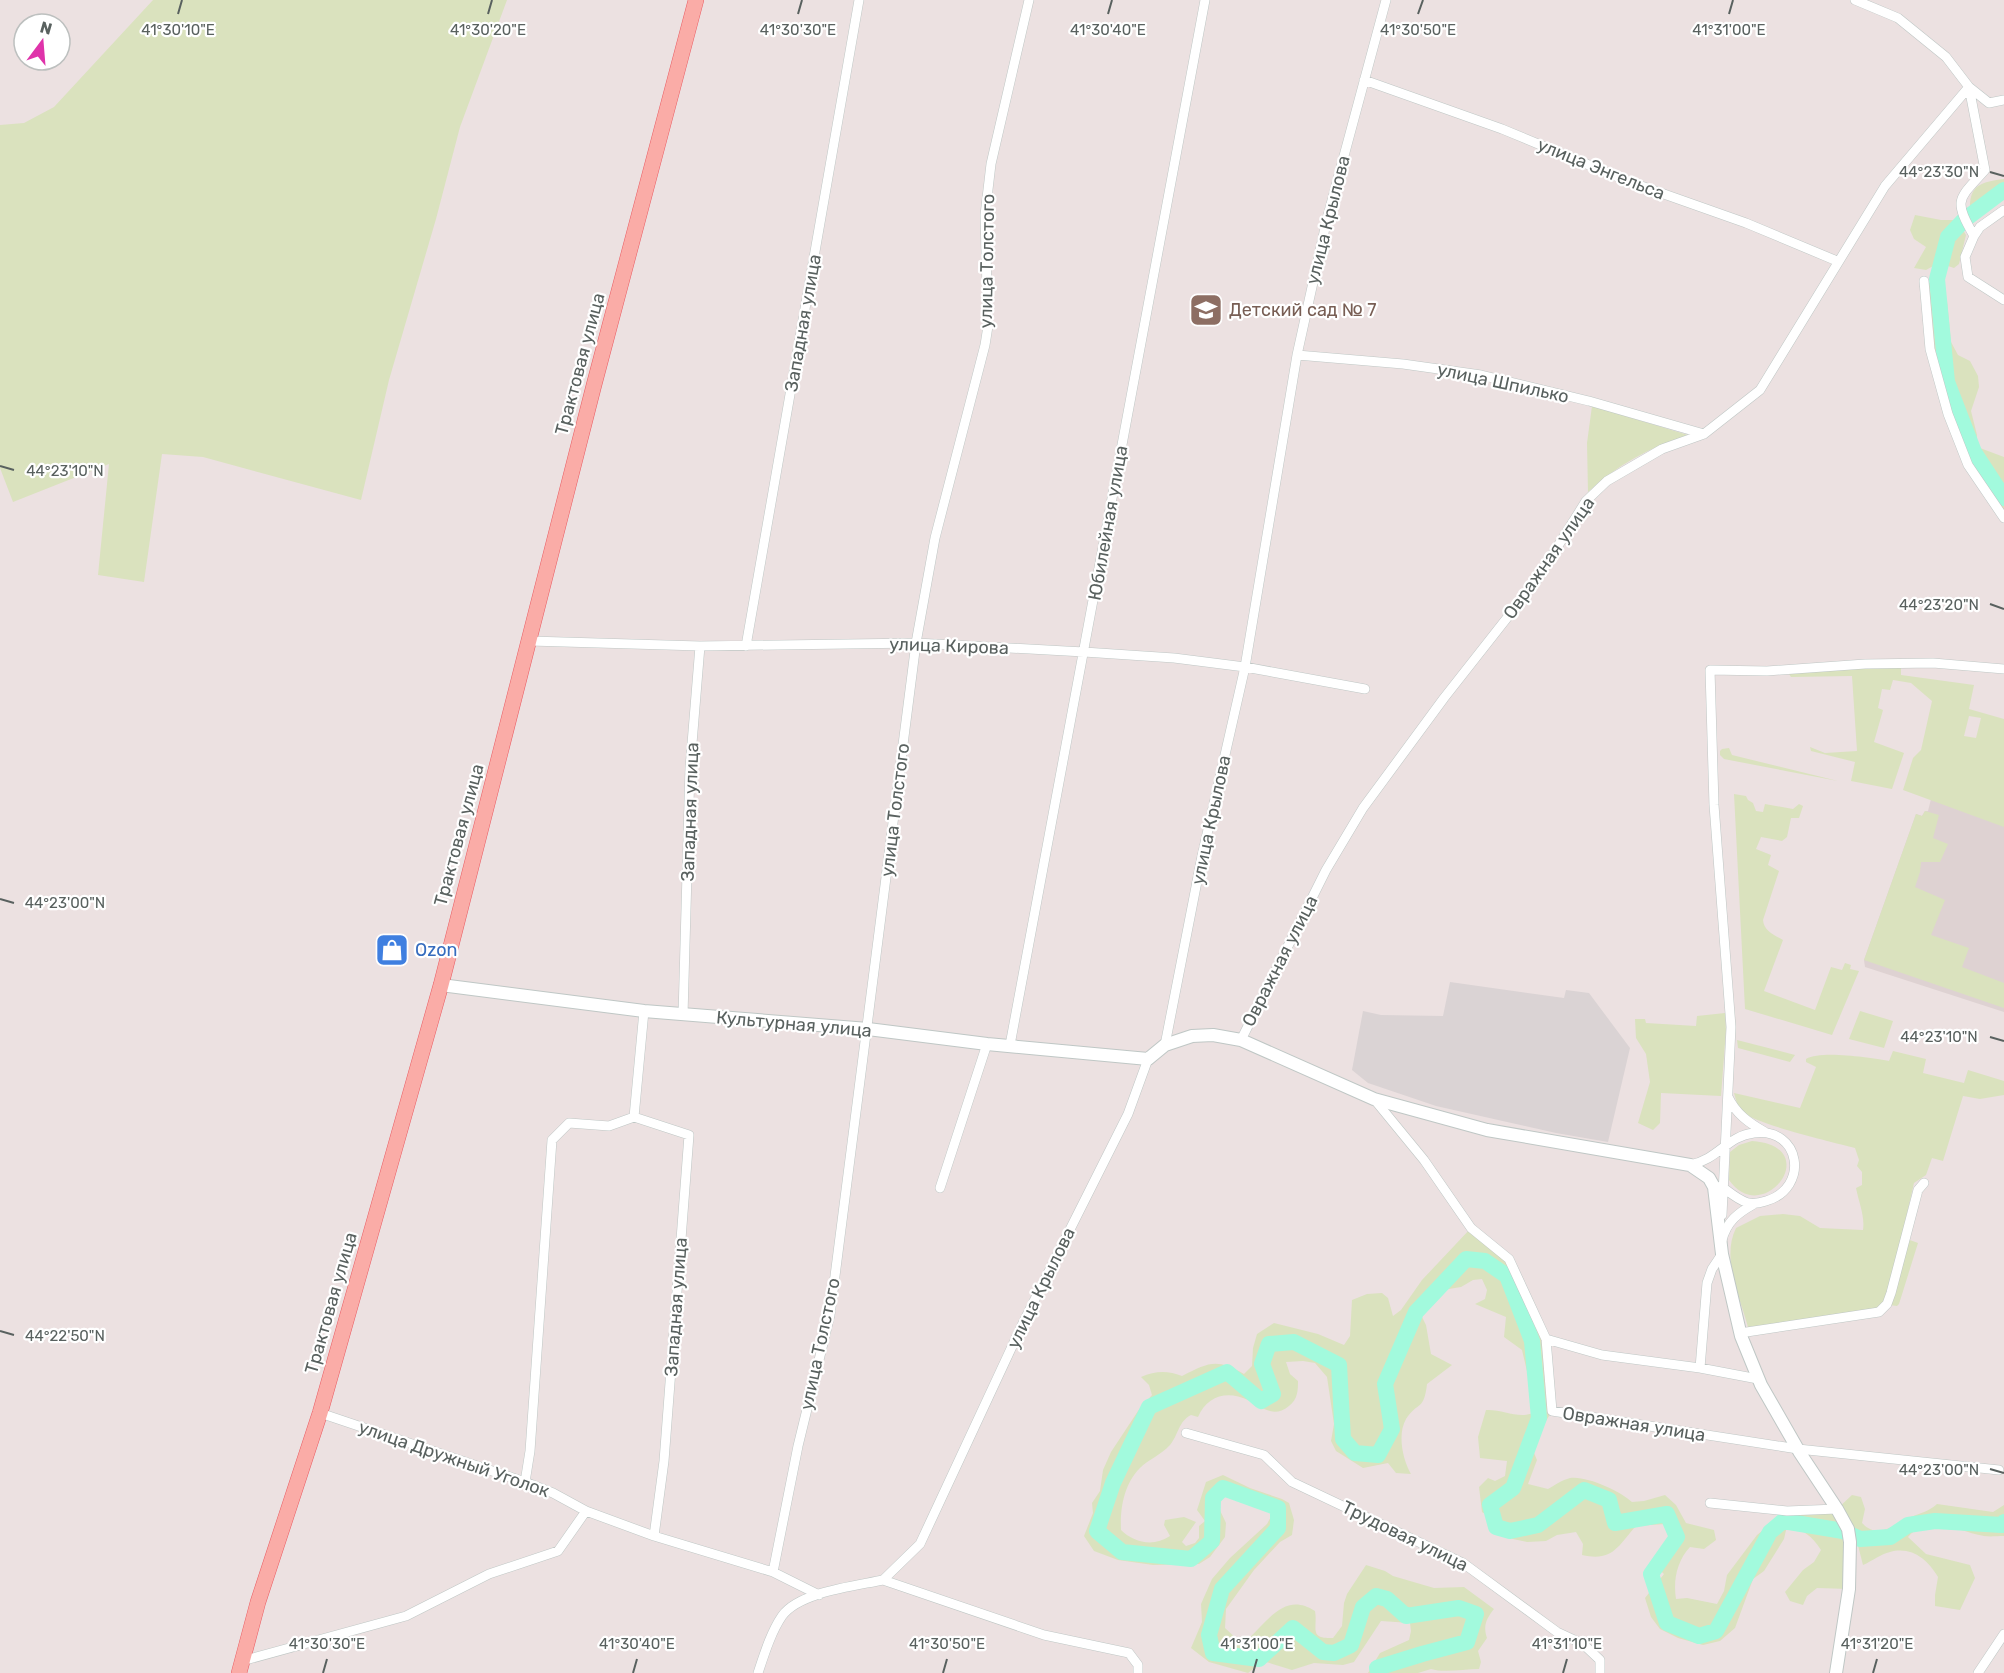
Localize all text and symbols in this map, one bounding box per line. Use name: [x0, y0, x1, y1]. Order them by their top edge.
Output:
north arrow: [12, 12, 72, 72]
text: N: [38, 17, 54, 39]
text: 41°30'10"E: [141, 21, 215, 39]
text: 41°30'20"E: [450, 21, 526, 39]
text: 41°30'30"E: [760, 21, 836, 39]
text: 41°30'40"E: [1070, 21, 1146, 39]
text: 41°30'50"E: [1380, 21, 1456, 39]
text: 41°31'00"E: [1692, 21, 1766, 39]
street label: улица Энгельса: [1534, 133, 1668, 205]
street label: улица Крылова: [1301, 153, 1355, 287]
text: 44°23'30"N: [1899, 163, 1979, 181]
street label: улица Толстого: [975, 194, 999, 328]
street label: Западная улица: [780, 252, 826, 394]
street label: Трактовая улица: [550, 290, 610, 438]
school or university icon: Детский сад № 7: [1188, 292, 1224, 328]
place label: Детский сад № 7: [1229, 299, 1377, 321]
street label: улица Шпилько: [1435, 358, 1571, 408]
street label: Юбилейная улица: [1084, 444, 1132, 602]
text: 44°23'10"N: [26, 462, 104, 480]
street label: Овражная улица: [1499, 493, 1599, 623]
text: 44°23'20"N: [1899, 596, 1979, 614]
street label: улица Кирова: [889, 633, 1009, 659]
street label: Западная улица: [677, 742, 703, 882]
street label: улица Толстого: [876, 742, 914, 878]
street label: улица Крылова: [1187, 753, 1235, 887]
street label: Трактовая улица: [429, 761, 489, 909]
street label: Овражная улица: [1237, 892, 1323, 1030]
text: 44°23'00"N: [25, 894, 105, 912]
shop icon: Ozon: [374, 932, 410, 968]
place label: Ozon: [415, 939, 457, 961]
street label: Культурная улица: [715, 1006, 873, 1042]
text: 44°23'10"N: [1900, 1028, 1978, 1046]
street label: улица Крылова: [1002, 1224, 1080, 1352]
street label: Трактовая улица: [300, 1230, 362, 1376]
street label: Западная улица: [660, 1237, 692, 1377]
street label: улица Толстого: [795, 1276, 845, 1412]
text: 44°22'50"N: [25, 1327, 105, 1345]
street label: Овражная улица: [1561, 1402, 1707, 1446]
street label: улица Дружный Уголок: [356, 1416, 553, 1502]
text: 44°23'00"N: [1899, 1461, 1979, 1479]
street label: Трудовая улица: [1338, 1496, 1472, 1576]
text: 41°30'30"E: [289, 1635, 365, 1653]
text: 41°30'40"E: [599, 1635, 675, 1653]
text: 41°30'50"E: [909, 1635, 985, 1653]
text: 41°31'00"E: [1220, 1635, 1294, 1653]
text: 41°31'10"E: [1532, 1635, 1602, 1653]
text: 41°31'20"E: [1841, 1635, 1913, 1653]

